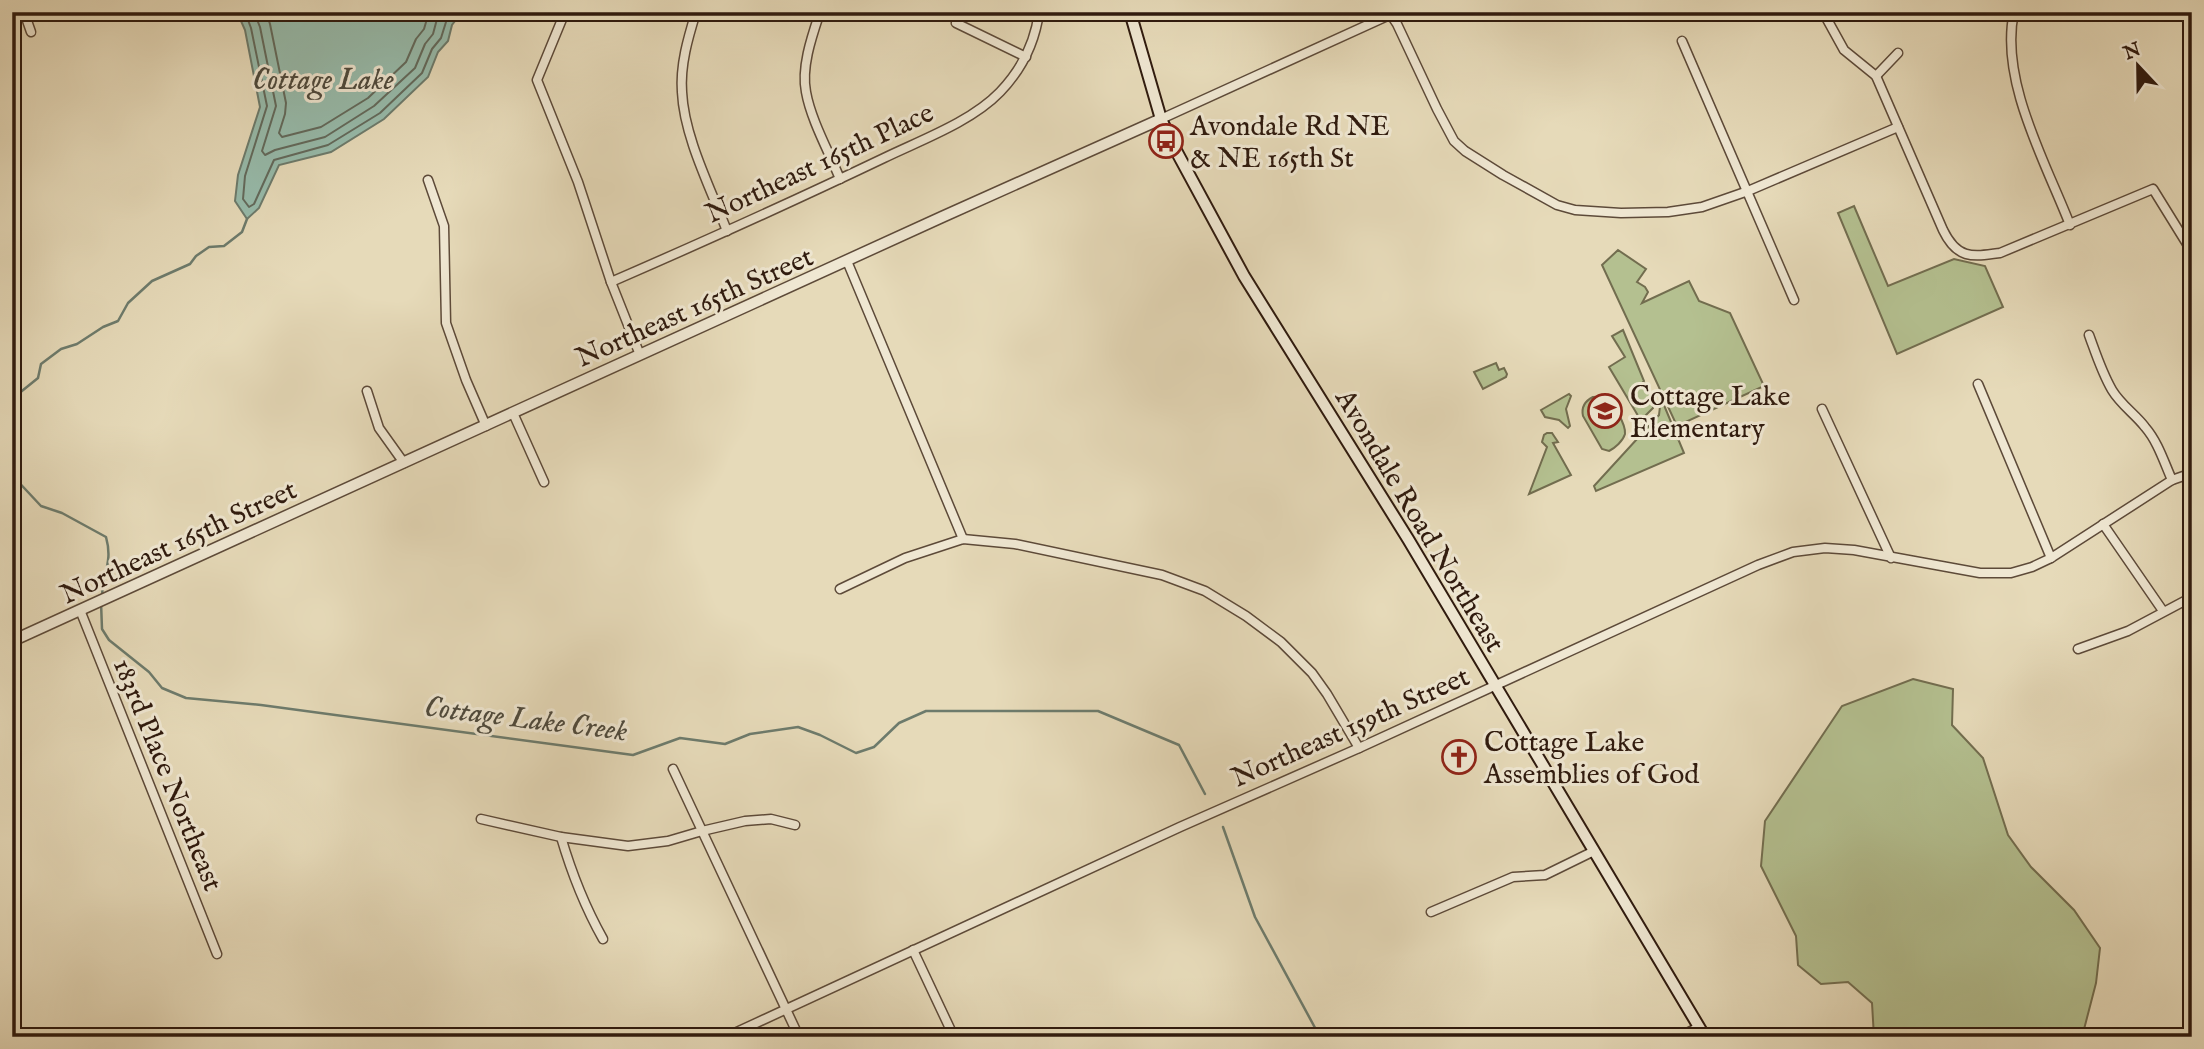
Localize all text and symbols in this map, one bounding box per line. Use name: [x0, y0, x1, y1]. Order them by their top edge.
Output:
north arrow: [2102, 32, 2172, 102]
text: N: [2119, 38, 2145, 67]
water label: Cottage Lake: [252, 62, 394, 100]
street label: Northeast 165th Place: [700, 96, 940, 232]
place label: Avondale Rd NE & NE 165th St: [1189, 110, 1390, 177]
bus stop icon: Avondale Rd NE & NE 165th St: [1147, 122, 1185, 160]
street label: Northeast 165th Street: [571, 240, 820, 376]
place label: Cottage Lake Elementary: [1630, 380, 1790, 447]
street label: Avondale Road Northeast: [1326, 382, 1512, 660]
school or university icon: Cottage Lake Elementary: [1586, 392, 1624, 430]
street label: Northeast 165th Street: [56, 473, 303, 613]
street label: 183rd Place Northeast: [104, 654, 229, 897]
street label: Northeast 159th Street: [1227, 660, 1476, 796]
water label: Cottage Lake Creek: [422, 689, 629, 751]
place label: Cottage Lake Assemblies of God: [1483, 726, 1699, 793]
church icon: Cottage Lake Assemblies of God: [1440, 738, 1478, 776]

